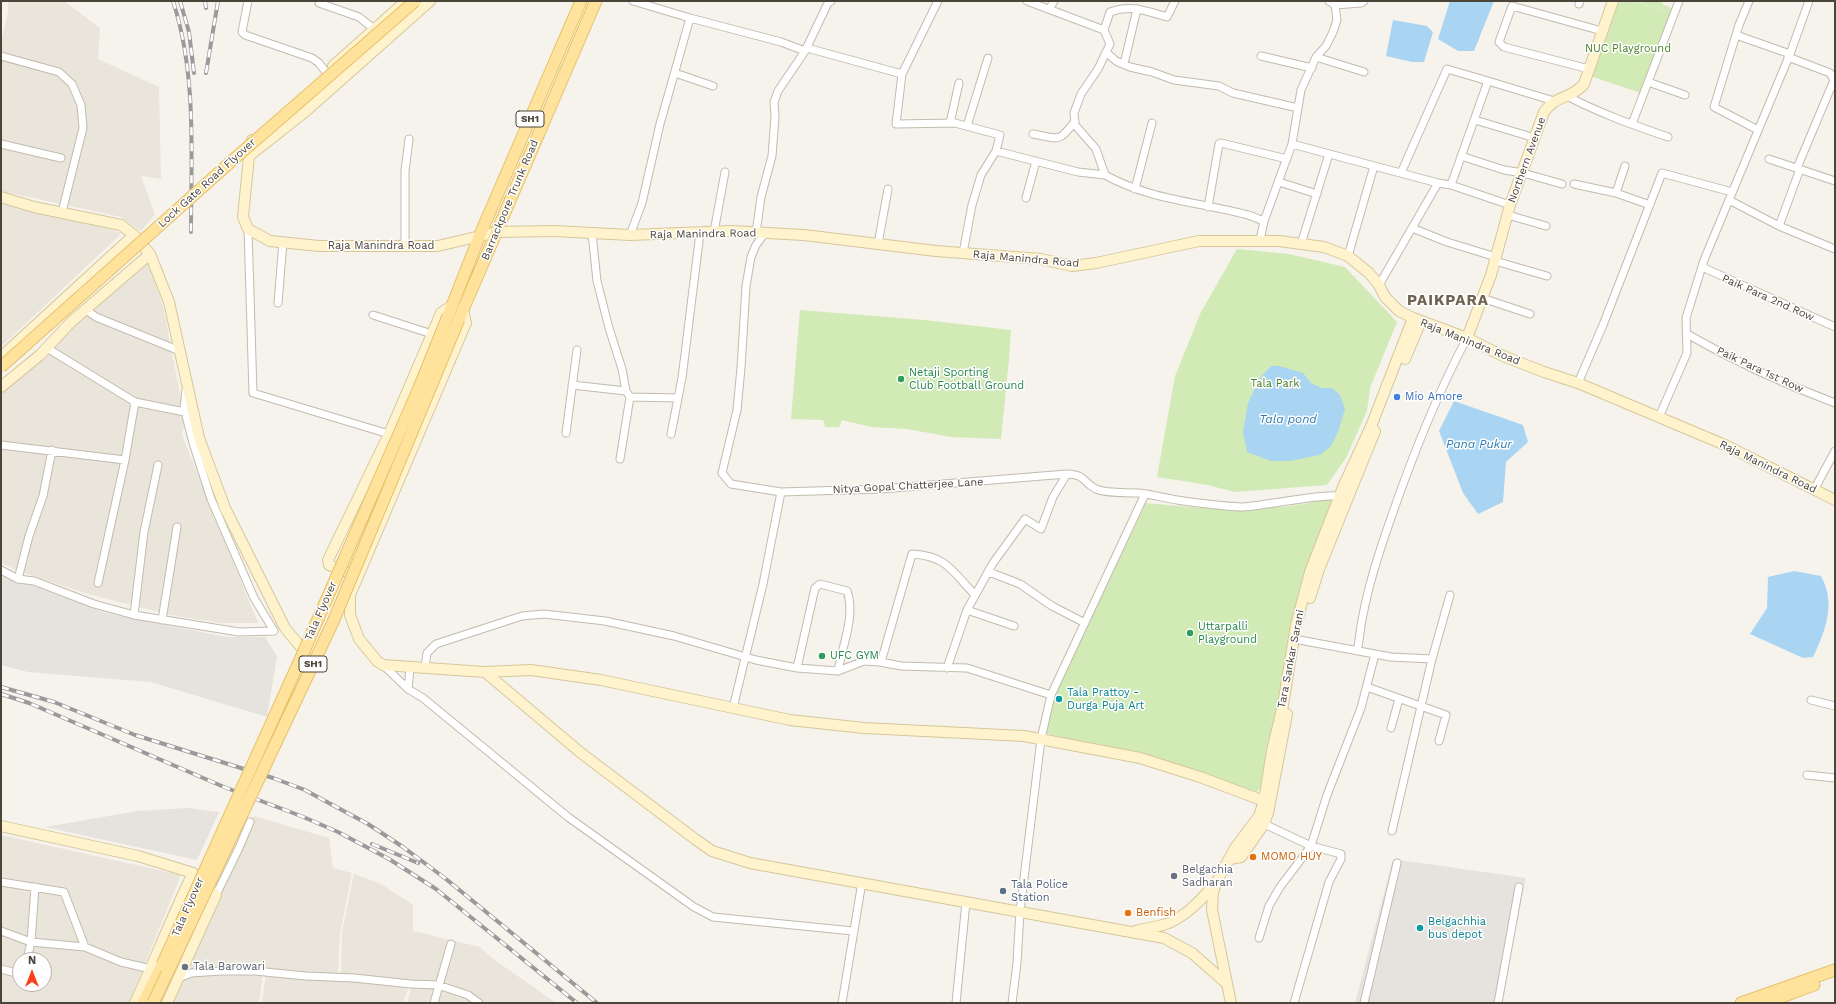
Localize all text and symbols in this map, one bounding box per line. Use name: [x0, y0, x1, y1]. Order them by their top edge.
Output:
park label: NUC Playground: [1585, 42, 1671, 56]
road number: SH1: [516, 111, 544, 127]
street label: Northern Avenue: [1505, 115, 1549, 205]
street label: Lock Gate Road Flyover: [155, 136, 259, 230]
street label: Barrackpore Trunk Road: [479, 138, 541, 262]
street label: Raja Manindra Road: [650, 226, 756, 242]
street label: Raja Manindra Road: [328, 239, 434, 253]
street label: Raja Manindra Road: [972, 248, 1080, 270]
street label: Paik Para 2nd Row: [1720, 272, 1816, 324]
district label: PAIKPARA: [1407, 292, 1489, 310]
street label: Raja Manindra Road: [1418, 316, 1522, 368]
street label: Paik Para 1st Row: [1714, 344, 1806, 396]
place label: Netaji Sporting Club Football Ground: [909, 366, 1024, 392]
marker: Netaji Sporting Club Football Ground: [896, 374, 906, 384]
park label: Tala Park: [1251, 377, 1299, 391]
place label: Mio Amore: [1405, 390, 1463, 404]
marker: Mio Amore: [1392, 392, 1402, 402]
water label: Tala pond: [1259, 412, 1317, 426]
water label: Pana Pukur: [1446, 437, 1512, 451]
street label: Raja Manindra Road: [1717, 438, 1819, 496]
street label: Nitya Gopal Chatterjee Lane: [832, 475, 984, 497]
street label: Tala Flyover: [302, 579, 340, 643]
street label: Tara Sankar Sarani: [1275, 609, 1307, 709]
place label: Uttarpalli Playground: [1198, 620, 1257, 646]
marker: Uttarpalli Playground: [1185, 628, 1195, 638]
place label: UFC GYM: [830, 649, 879, 663]
marker: UFC GYM: [817, 651, 827, 661]
road number: SH1: [299, 656, 327, 672]
place label: Tala Prattoy - Durga Puja Art: [1067, 686, 1144, 712]
marker: Tala Prattoy - Durga Puja Art: [1054, 694, 1064, 704]
place label: MOMO HUY: [1261, 850, 1322, 864]
marker: MOMO HUY: [1248, 852, 1258, 862]
place label: Belgachia Sadharan: [1182, 863, 1233, 889]
marker: Belgachia Sadharan: [1169, 871, 1179, 881]
street label: Tala Flyover: [169, 875, 207, 939]
place label: Tala Police Station: [1011, 878, 1068, 904]
marker: Tala Police Station: [998, 886, 1008, 896]
place label: Benfish: [1136, 906, 1176, 920]
marker: Benfish: [1123, 908, 1133, 918]
place label: Belgachhia bus depot: [1428, 915, 1486, 941]
marker: Belgachhia bus depot: [1415, 923, 1425, 933]
north arrow: [12, 952, 52, 992]
text: N: [28, 954, 36, 967]
place label: Tala Barowari: [193, 960, 265, 974]
marker: Tala Barowari: [180, 962, 190, 972]

